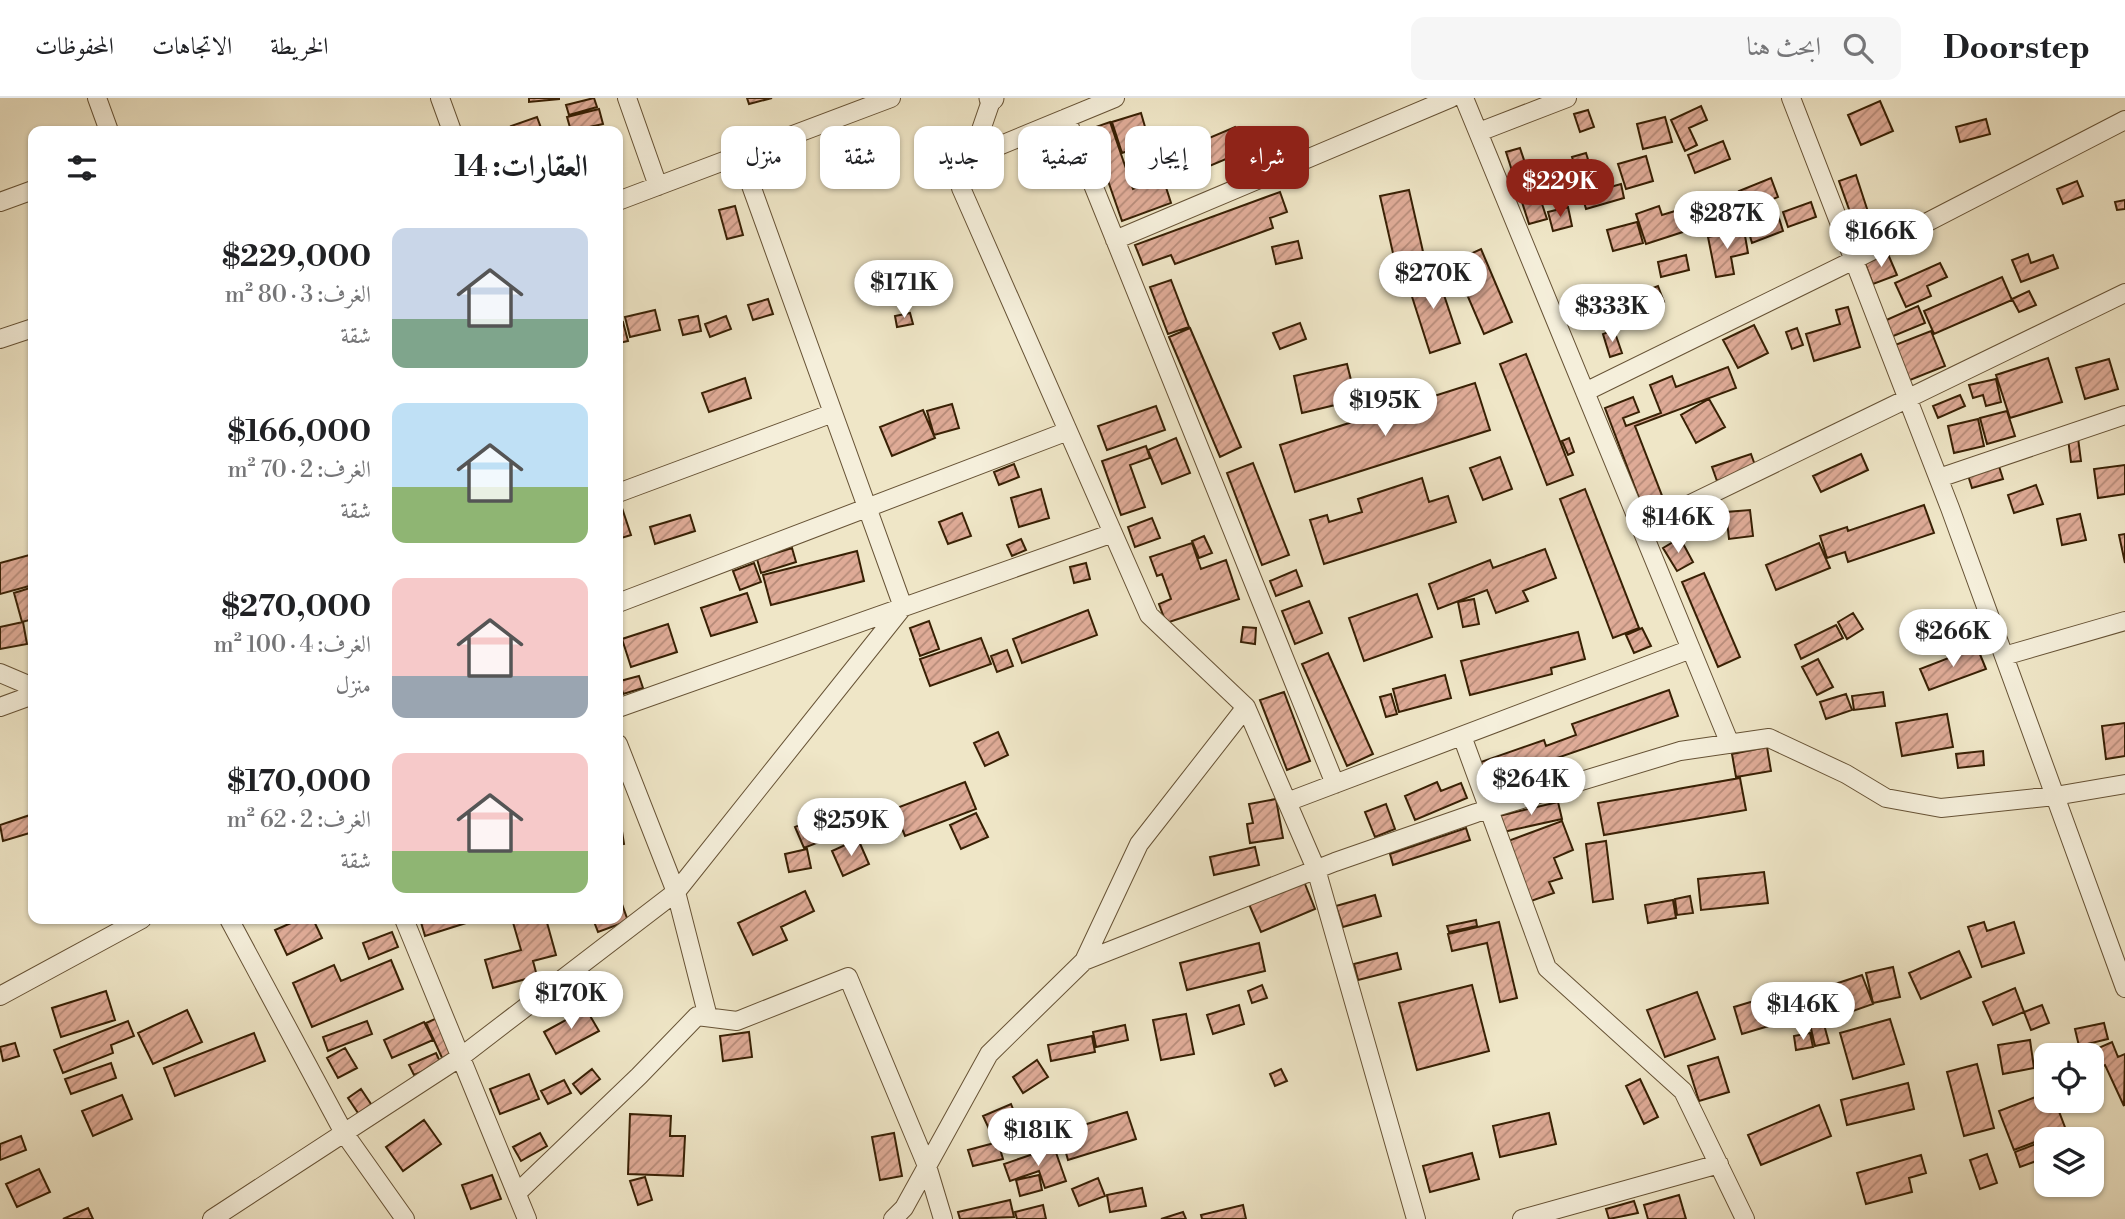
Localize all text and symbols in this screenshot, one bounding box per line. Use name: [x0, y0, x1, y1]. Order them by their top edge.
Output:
search box: [1411, 17, 1901, 80]
text: Doorstep: [1943, 28, 2090, 69]
icon: search: [1839, 29, 1877, 67]
text: ابحث هنا: [1746, 31, 1821, 63]
text: المحفوظات: [35, 32, 114, 62]
text: الاتجاهات: [152, 32, 232, 62]
text: الخريطة: [270, 32, 329, 62]
chip: منزل: [721, 126, 806, 189]
chip: شقة: [820, 126, 900, 189]
chip: جديد: [914, 126, 1004, 189]
chip: تصفية: [1018, 126, 1111, 189]
chip: إيجار: [1125, 126, 1211, 189]
chip: شراء: [1225, 126, 1309, 189]
text: العقارات: 14: [455, 148, 588, 186]
icon: filters: [63, 149, 101, 187]
pin: $229K: [1511, 159, 1609, 219]
text: $229K: [1522, 168, 1598, 196]
pin: $287K: [1678, 192, 1776, 251]
text: $287K: [1690, 200, 1764, 228]
pin: $166K: [1832, 209, 1930, 269]
text: $166K: [1845, 218, 1917, 246]
text: $229,000: [222, 238, 371, 276]
pin: $270K: [1384, 252, 1482, 311]
icon: home: [448, 256, 532, 340]
pin: $171K: [855, 260, 953, 320]
text: $270K: [1395, 260, 1471, 288]
text: $171K: [870, 269, 938, 297]
text: الغرف: 3 · 80 m²: [225, 281, 371, 309]
pin: $333K: [1563, 285, 1661, 344]
text: $333K: [1575, 293, 1649, 321]
text: شقة: [341, 322, 371, 350]
pin: $195K: [1336, 378, 1434, 438]
text: $195K: [1349, 387, 1421, 415]
text: $166,000: [227, 413, 371, 451]
icon: home: [448, 431, 532, 515]
text: الغرف: 2 · 70 m²: [227, 456, 371, 484]
pin: $146K: [1629, 496, 1727, 555]
text: شقة: [341, 497, 371, 525]
text: $146K: [1642, 504, 1714, 532]
text: $270,000: [221, 588, 371, 626]
icon: home: [448, 606, 532, 690]
pin: $266K: [1904, 610, 2002, 669]
text: $266K: [1915, 618, 1991, 646]
text: الغرف: 4 · 100 m²: [214, 631, 371, 659]
text: منزل: [336, 672, 371, 700]
pin: $264K: [1482, 758, 1580, 817]
text: $170,000: [227, 763, 371, 801]
text: $264K: [1492, 766, 1570, 794]
icon: home: [448, 781, 532, 865]
pin: $259K: [802, 798, 900, 858]
text: الغرف: 2 · 62 m²: [227, 806, 371, 834]
text: $259K: [813, 807, 889, 835]
text: شقة: [341, 847, 371, 875]
pin: $170K: [522, 972, 620, 1031]
text: $170K: [535, 980, 607, 1008]
pin: $146K: [1754, 982, 1852, 1042]
text: $146K: [1767, 991, 1839, 1019]
map controls: [2034, 1043, 2104, 1197]
button: locate: [2034, 1043, 2104, 1113]
pin: $181K: [989, 1108, 1087, 1168]
text: $181K: [1004, 1117, 1072, 1145]
button: layers: [2034, 1127, 2104, 1197]

